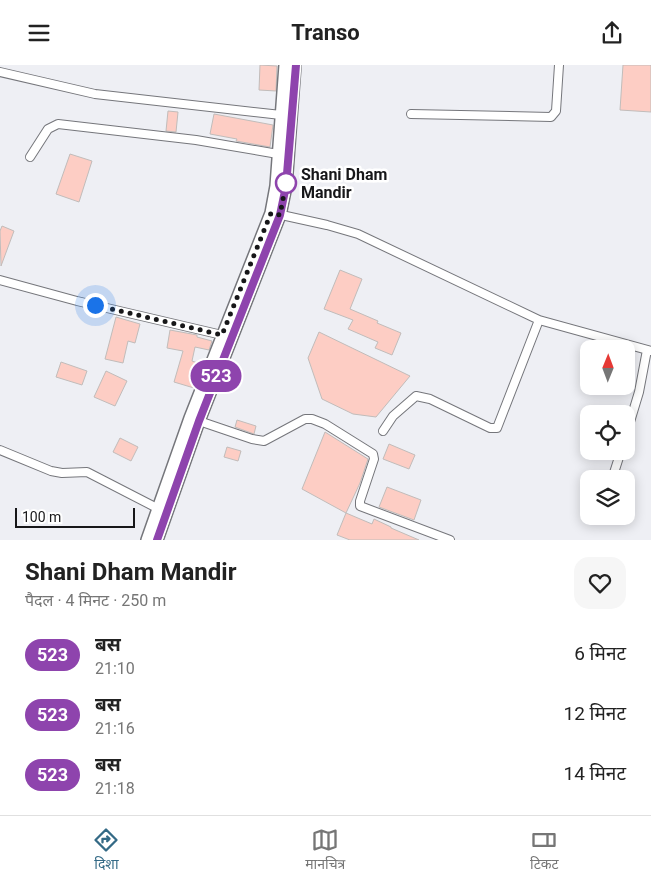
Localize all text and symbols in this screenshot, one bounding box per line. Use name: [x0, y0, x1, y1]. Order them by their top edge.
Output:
icon: menu: [25, 19, 53, 47]
icon: share: [598, 19, 626, 47]
text: Transo: [291, 20, 360, 45]
place label: Shani Dham Mandir: [301, 165, 387, 202]
marker: Shani Dham Mandir: [275, 172, 297, 194]
your location: [83, 293, 108, 318]
north arrow: [580, 340, 635, 395]
map controls: [580, 340, 635, 525]
line badge: 523: [187, 360, 245, 392]
text: 523: [201, 365, 231, 386]
button: locate: [580, 405, 635, 460]
button: layers: [580, 470, 635, 525]
scale bar: [15, 505, 135, 528]
text: 100 m: [22, 509, 61, 525]
button: heart: [574, 557, 626, 609]
text: Shani Dham Mandir: [25, 558, 236, 586]
text: पैदल · 4 मिनट · 250 m: [25, 591, 166, 610]
text: बस: [95, 633, 121, 656]
text: 6 मिनट: [574, 642, 626, 665]
text: 523: [37, 644, 68, 665]
text: 21:10: [95, 659, 135, 678]
text: बस: [95, 693, 121, 716]
text: 12 मिनट: [564, 702, 626, 725]
text: 523: [37, 704, 68, 725]
text: 21:16: [95, 719, 135, 738]
text: बस: [95, 753, 121, 776]
text: 14 मिनट: [564, 762, 626, 785]
text: 523: [37, 764, 68, 785]
text: 21:18: [95, 779, 135, 798]
tab: दिशा: [92, 826, 120, 875]
tab: मानचित्र: [305, 826, 345, 875]
tab: टिकट: [530, 826, 559, 875]

